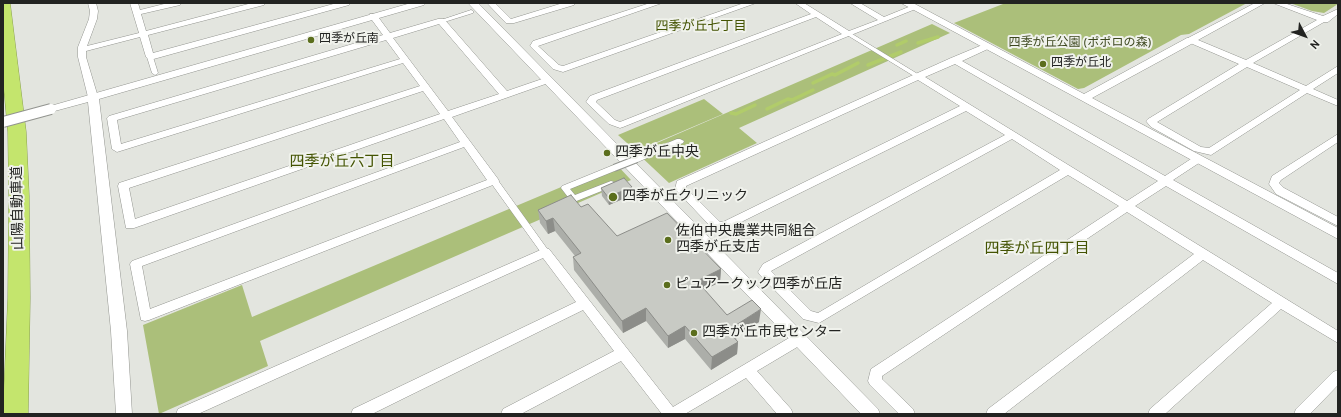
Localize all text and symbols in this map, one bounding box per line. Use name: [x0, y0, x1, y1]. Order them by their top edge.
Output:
north arrow: [1285, 16, 1325, 56]
district label: 四季が丘七丁目: [656, 19, 746, 35]
place label: 四季が丘南: [319, 33, 379, 47]
marker: 四季が丘南: [306, 35, 316, 45]
text: N: [1306, 36, 1322, 51]
park label: 四季が丘公園 (ポポロの森): [1008, 37, 1152, 51]
place label: 四季が丘北: [1051, 57, 1111, 71]
marker: 四季が丘北: [1038, 59, 1048, 69]
place label: 四季が丘中央: [615, 145, 699, 161]
marker: 四季が丘中央: [602, 148, 612, 158]
district label: 四季が丘六丁目: [290, 154, 394, 172]
street label: 山陽自動車道: [10, 166, 28, 250]
place label: 四季が丘クリニック: [622, 189, 748, 205]
marker: 四季が丘クリニック: [607, 191, 619, 203]
place label: 佐伯中央農業共同組合 四季が丘支店: [676, 224, 816, 256]
marker: 佐伯中央農業共同組合 四季が丘支店: [663, 235, 673, 245]
district label: 四季が丘四丁目: [985, 241, 1089, 259]
place label: ピュアークック四季が丘店: [675, 277, 842, 293]
marker: ピュアークック四季が丘店: [662, 280, 672, 290]
place label: 四季が丘市民センター: [702, 325, 842, 341]
marker: 四季が丘市民センター: [689, 328, 699, 338]

